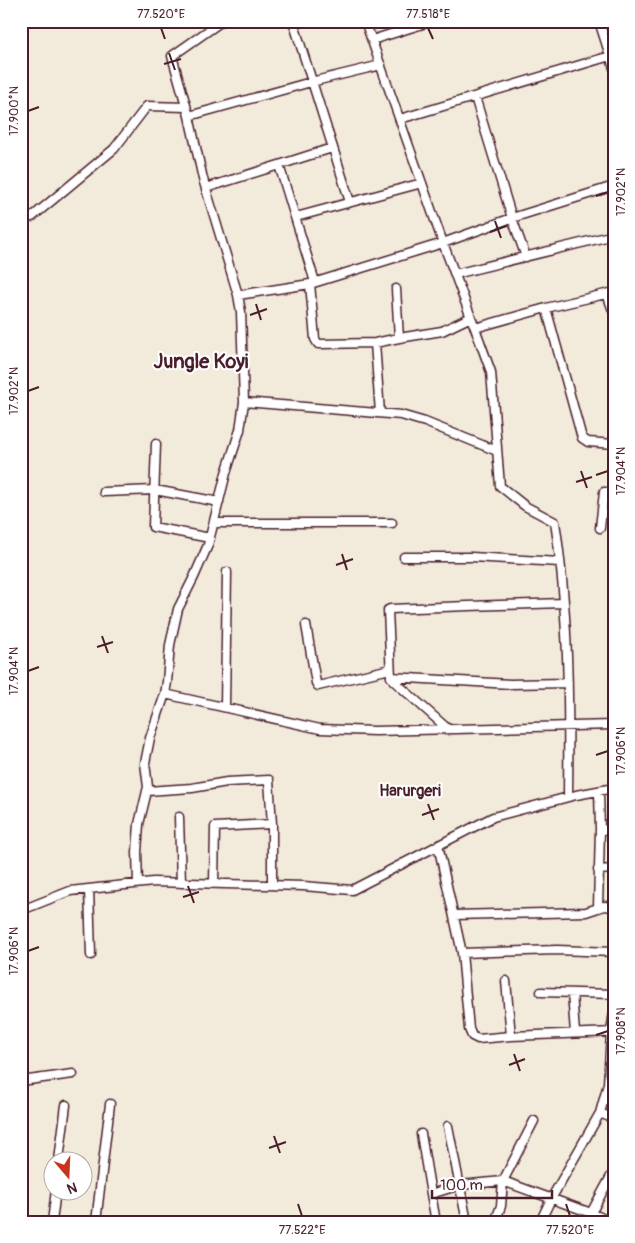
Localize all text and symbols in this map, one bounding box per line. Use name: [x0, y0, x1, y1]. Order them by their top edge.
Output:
text: 77.520°E: [137, 7, 185, 22]
text: 77.518°E: [406, 7, 450, 22]
text: 17.900°N: [7, 86, 22, 136]
text: 17.902°N: [614, 168, 629, 216]
district label: Jungle Koyi: [154, 349, 249, 374]
text: 17.902°N: [7, 367, 22, 415]
text: 17.904°N: [614, 447, 629, 495]
text: 17.904°N: [7, 647, 22, 695]
text: 17.906°N: [614, 727, 629, 775]
district label: Harurgeri: [379, 781, 441, 801]
text: 17.906°N: [7, 927, 22, 975]
text: 17.908°N: [614, 1007, 629, 1055]
north arrow: [42, 1150, 92, 1200]
scale bar: [432, 1168, 552, 1200]
text: 100 m: [440, 1176, 483, 1195]
text: N: [65, 1178, 79, 1197]
text: 77.522°E: [279, 1223, 325, 1238]
text: 77.520°E: [546, 1223, 594, 1238]

